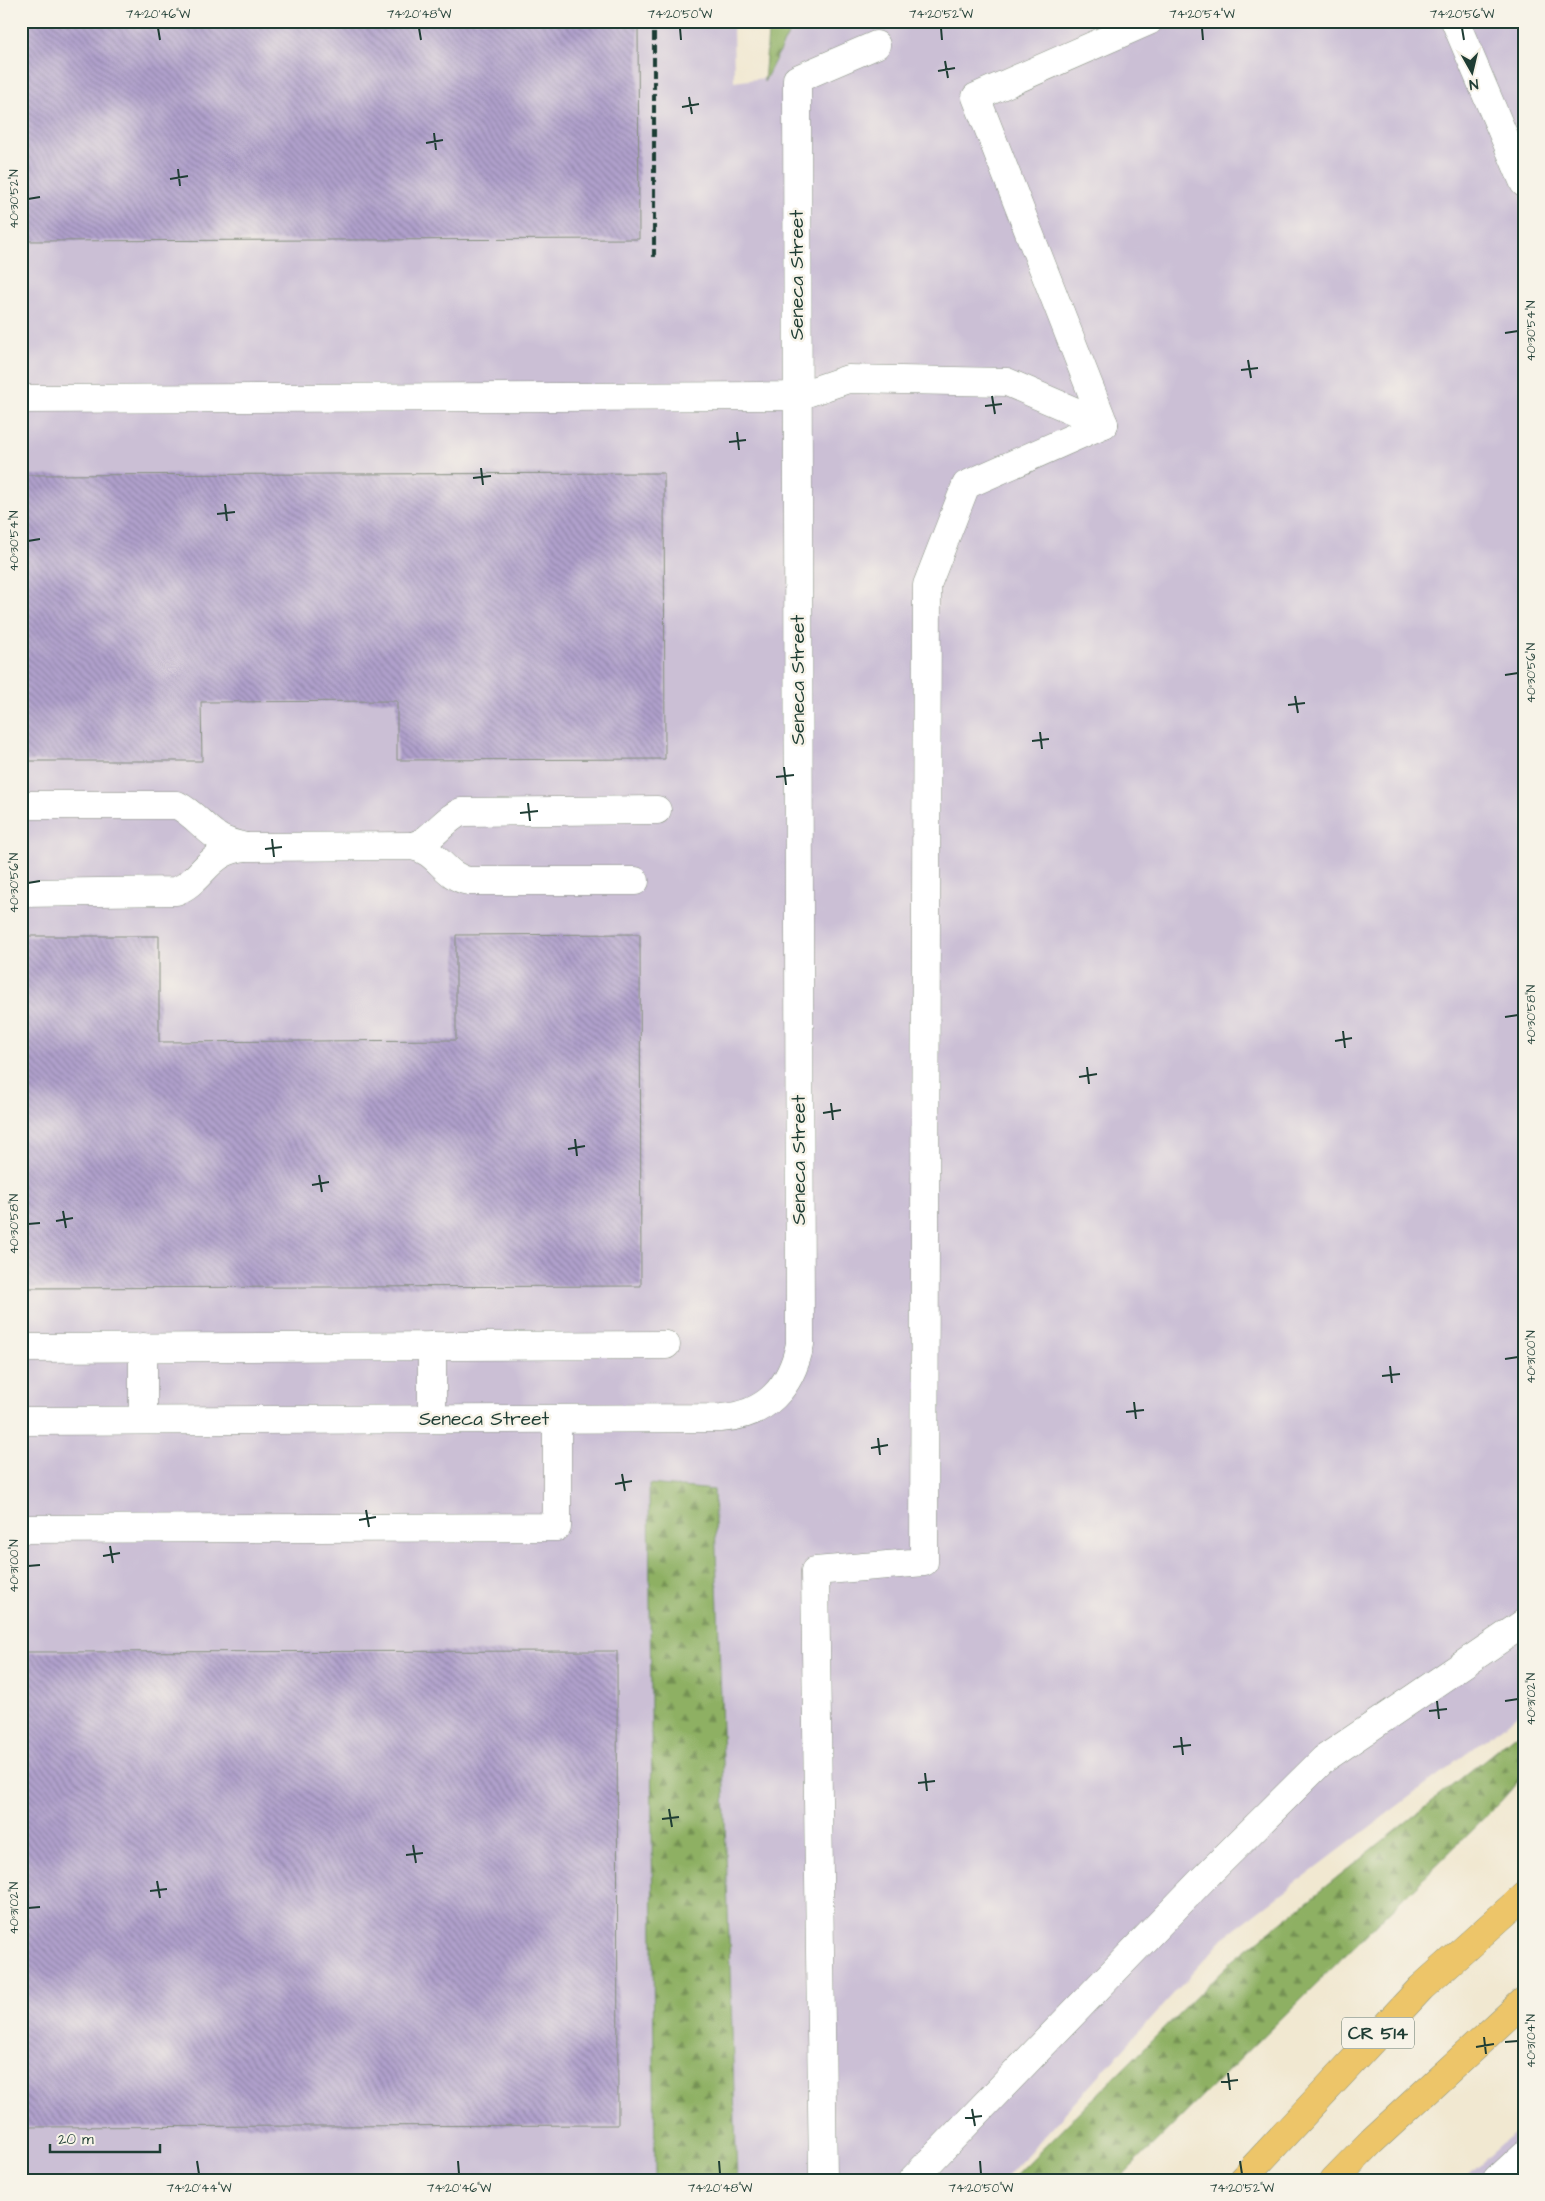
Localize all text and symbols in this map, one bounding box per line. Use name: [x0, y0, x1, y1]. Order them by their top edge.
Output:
text: 74°20'46"W: [126, 6, 191, 23]
text: 74°20'48"W: [387, 6, 452, 23]
text: 74°20'50"W: [648, 6, 713, 23]
text: 74°20'52"W: [909, 6, 974, 23]
text: 74°20'54"W: [1169, 6, 1235, 23]
text: 74°20'56"W: [1430, 6, 1495, 23]
north arrow: [1448, 48, 1498, 98]
text: N: [1468, 73, 1479, 94]
text: 40°30'52"N: [6, 169, 23, 229]
street label: Seneca Street: [784, 210, 811, 340]
text: 40°30'54"N: [1523, 300, 1540, 362]
text: 40°30'54"N: [6, 510, 23, 572]
street label: Seneca Street: [785, 615, 812, 745]
text: 40°30'56"N: [1523, 642, 1540, 703]
text: 40°30'56"N: [6, 852, 23, 913]
text: 40°30'58"N: [1523, 984, 1540, 1045]
street label: Seneca Street: [786, 1095, 813, 1225]
text: 40°30'58"N: [6, 1193, 23, 1254]
text: 40°31'00"N: [1523, 1330, 1540, 1384]
street label: Seneca Street: [419, 1406, 549, 1433]
text: 40°31'00"N: [6, 1539, 23, 1593]
text: 40°31'02"N: [1523, 1672, 1540, 1725]
text: 40°31'02"N: [6, 1881, 23, 1934]
text: 40°31'04"N: [1523, 2013, 1540, 2068]
road number: CR 514: [1342, 2018, 1414, 2048]
scale bar: [50, 2121, 160, 2153]
text: 20 m: [58, 2129, 94, 2150]
text: 74°20'44"W: [166, 2180, 232, 2197]
text: 74°20'46"W: [427, 2180, 492, 2197]
text: 74°20'48"W: [688, 2180, 753, 2197]
text: 74°20'50"W: [949, 2180, 1014, 2197]
text: 74°20'52"W: [1210, 2180, 1275, 2197]

